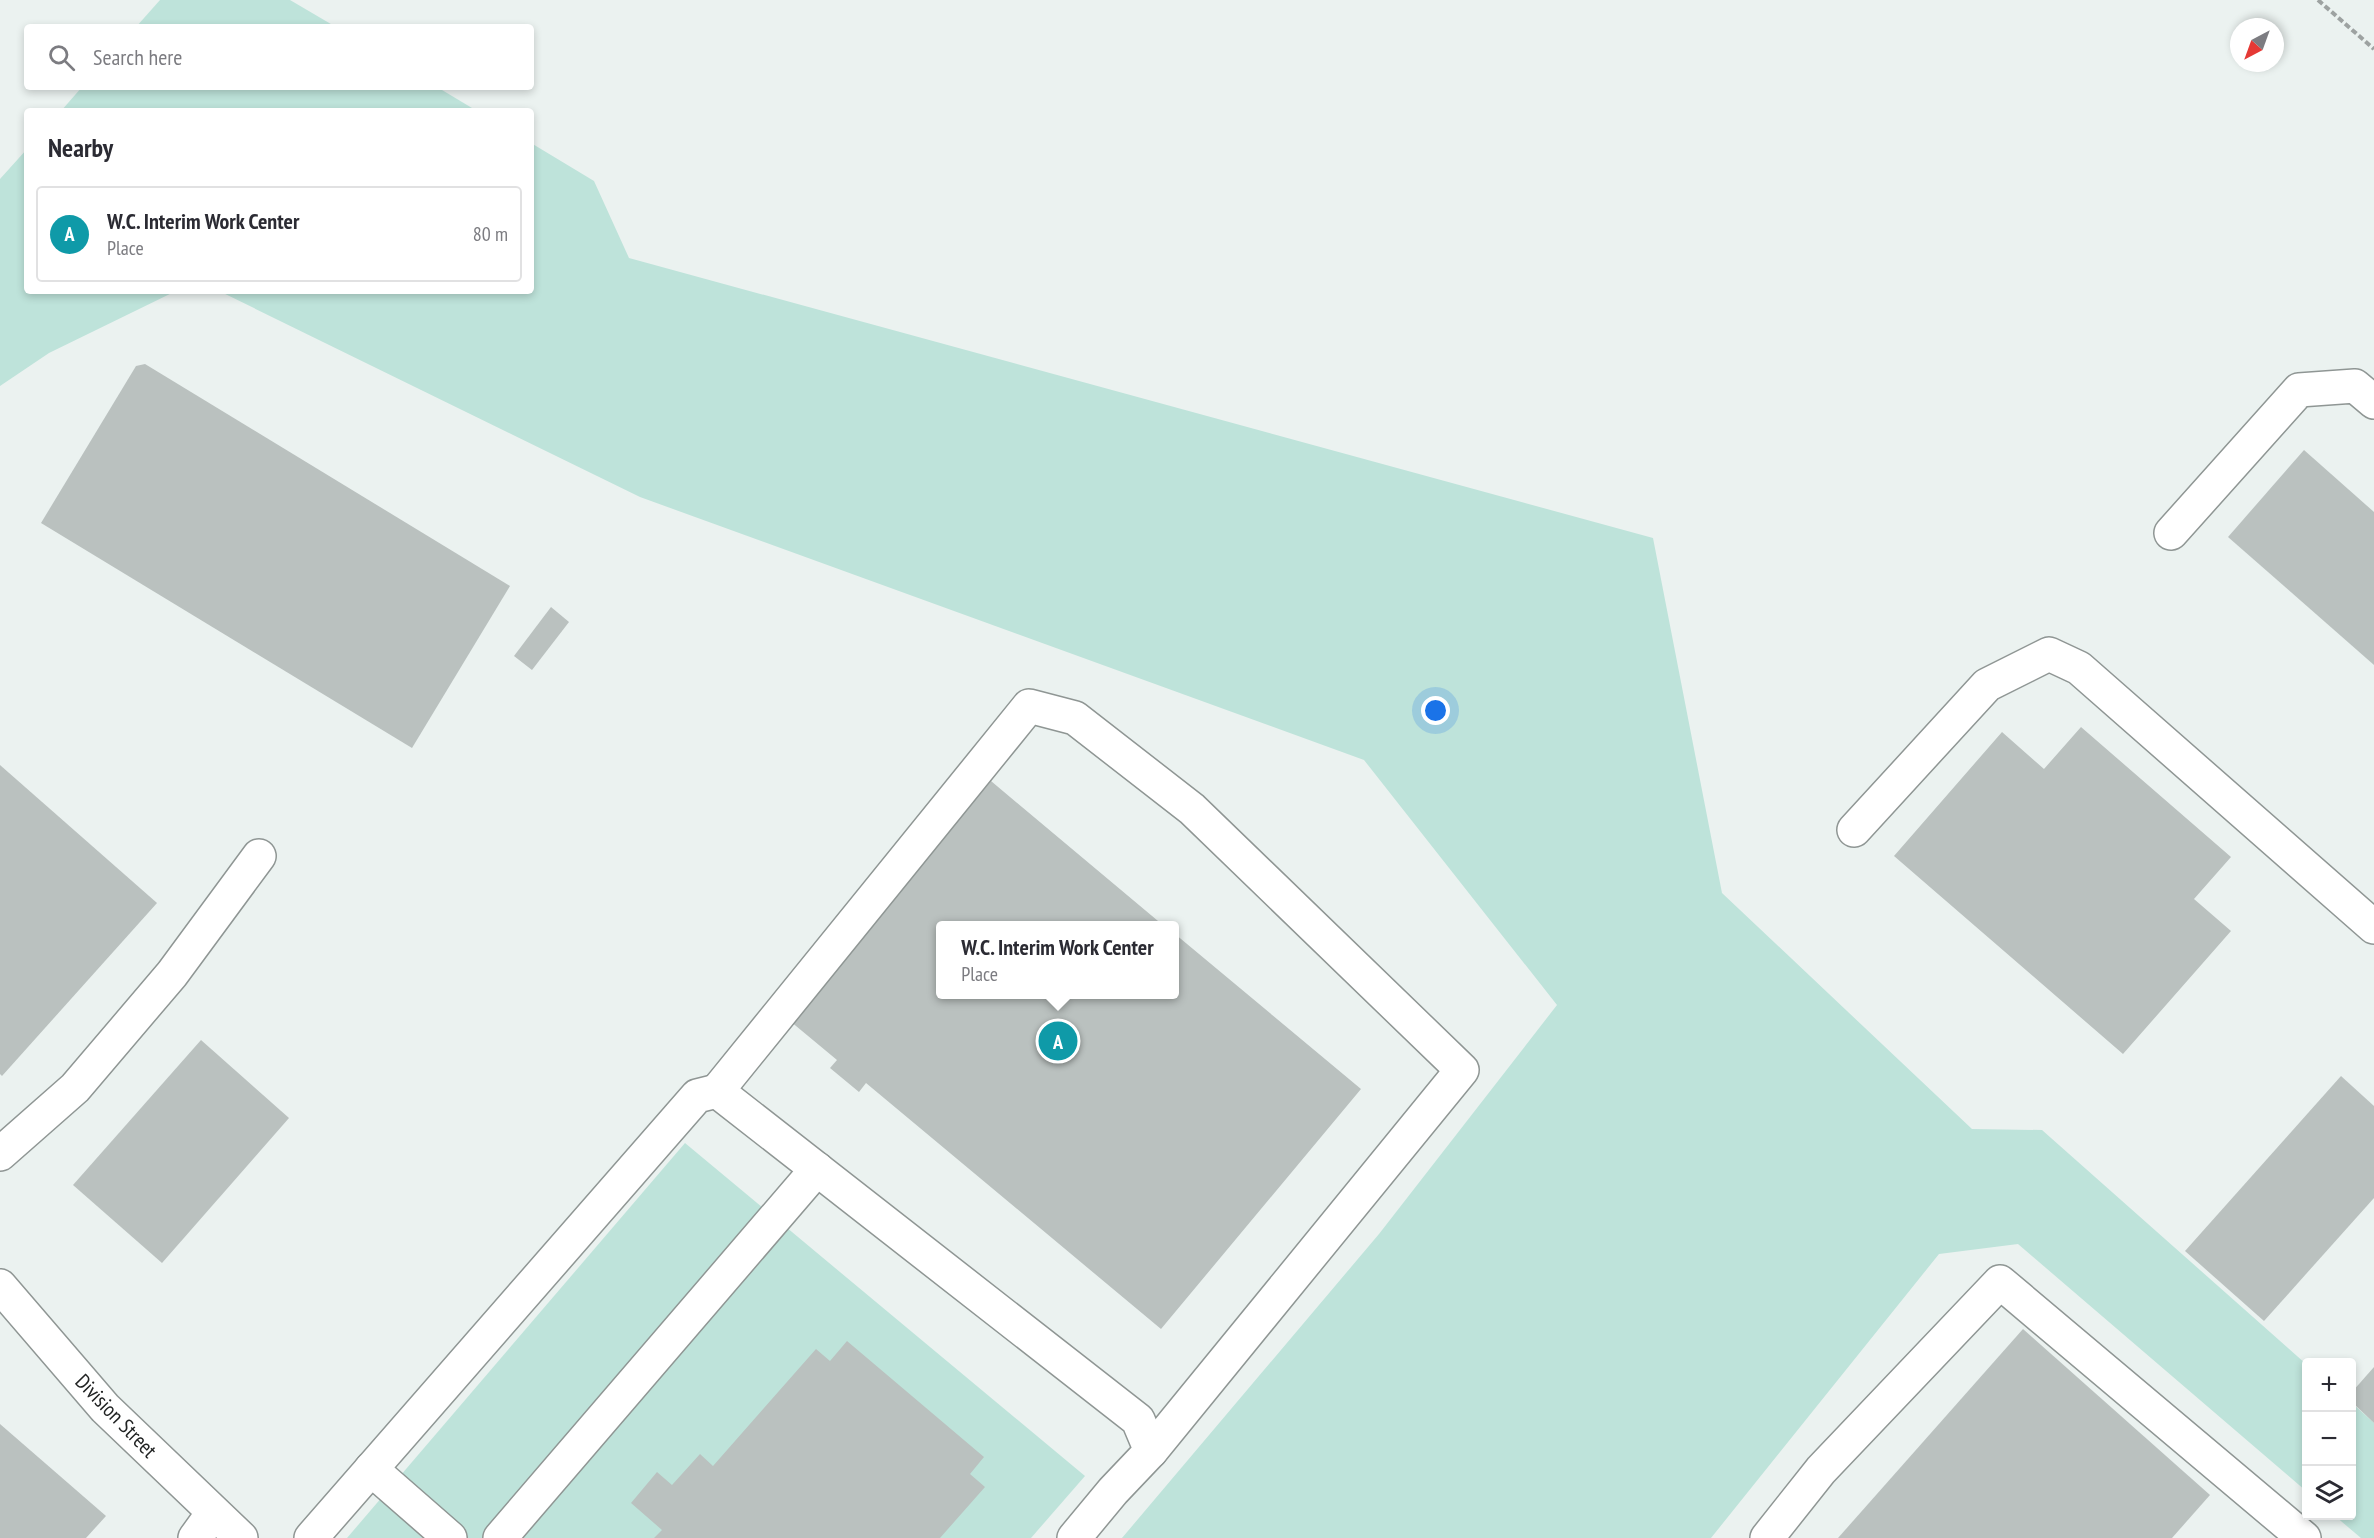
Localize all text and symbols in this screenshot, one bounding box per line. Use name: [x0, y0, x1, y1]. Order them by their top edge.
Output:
north arrow: [2230, 18, 2284, 72]
search box: [24, 24, 534, 90]
icon: search: [45, 41, 78, 74]
text: Search here: [93, 43, 182, 71]
text: Nearby: [48, 131, 113, 164]
text: W.C. Interim Work Center: [107, 207, 299, 235]
text: A: [64, 221, 75, 247]
text: 80 m: [473, 221, 508, 247]
text: Place: [107, 235, 144, 261]
your location: [1421, 696, 1450, 725]
popup: [936, 921, 1179, 999]
text: W.C. Interim Work Center: [961, 933, 1154, 961]
text: Place: [961, 961, 998, 987]
pin: A: [1038, 1018, 1078, 1064]
map controls: [2302, 1358, 2356, 1520]
button: +: [2302, 1358, 2356, 1412]
street label: Division Street: [70, 1368, 163, 1463]
button: −: [2302, 1412, 2356, 1466]
button: layers: [2302, 1466, 2356, 1520]

